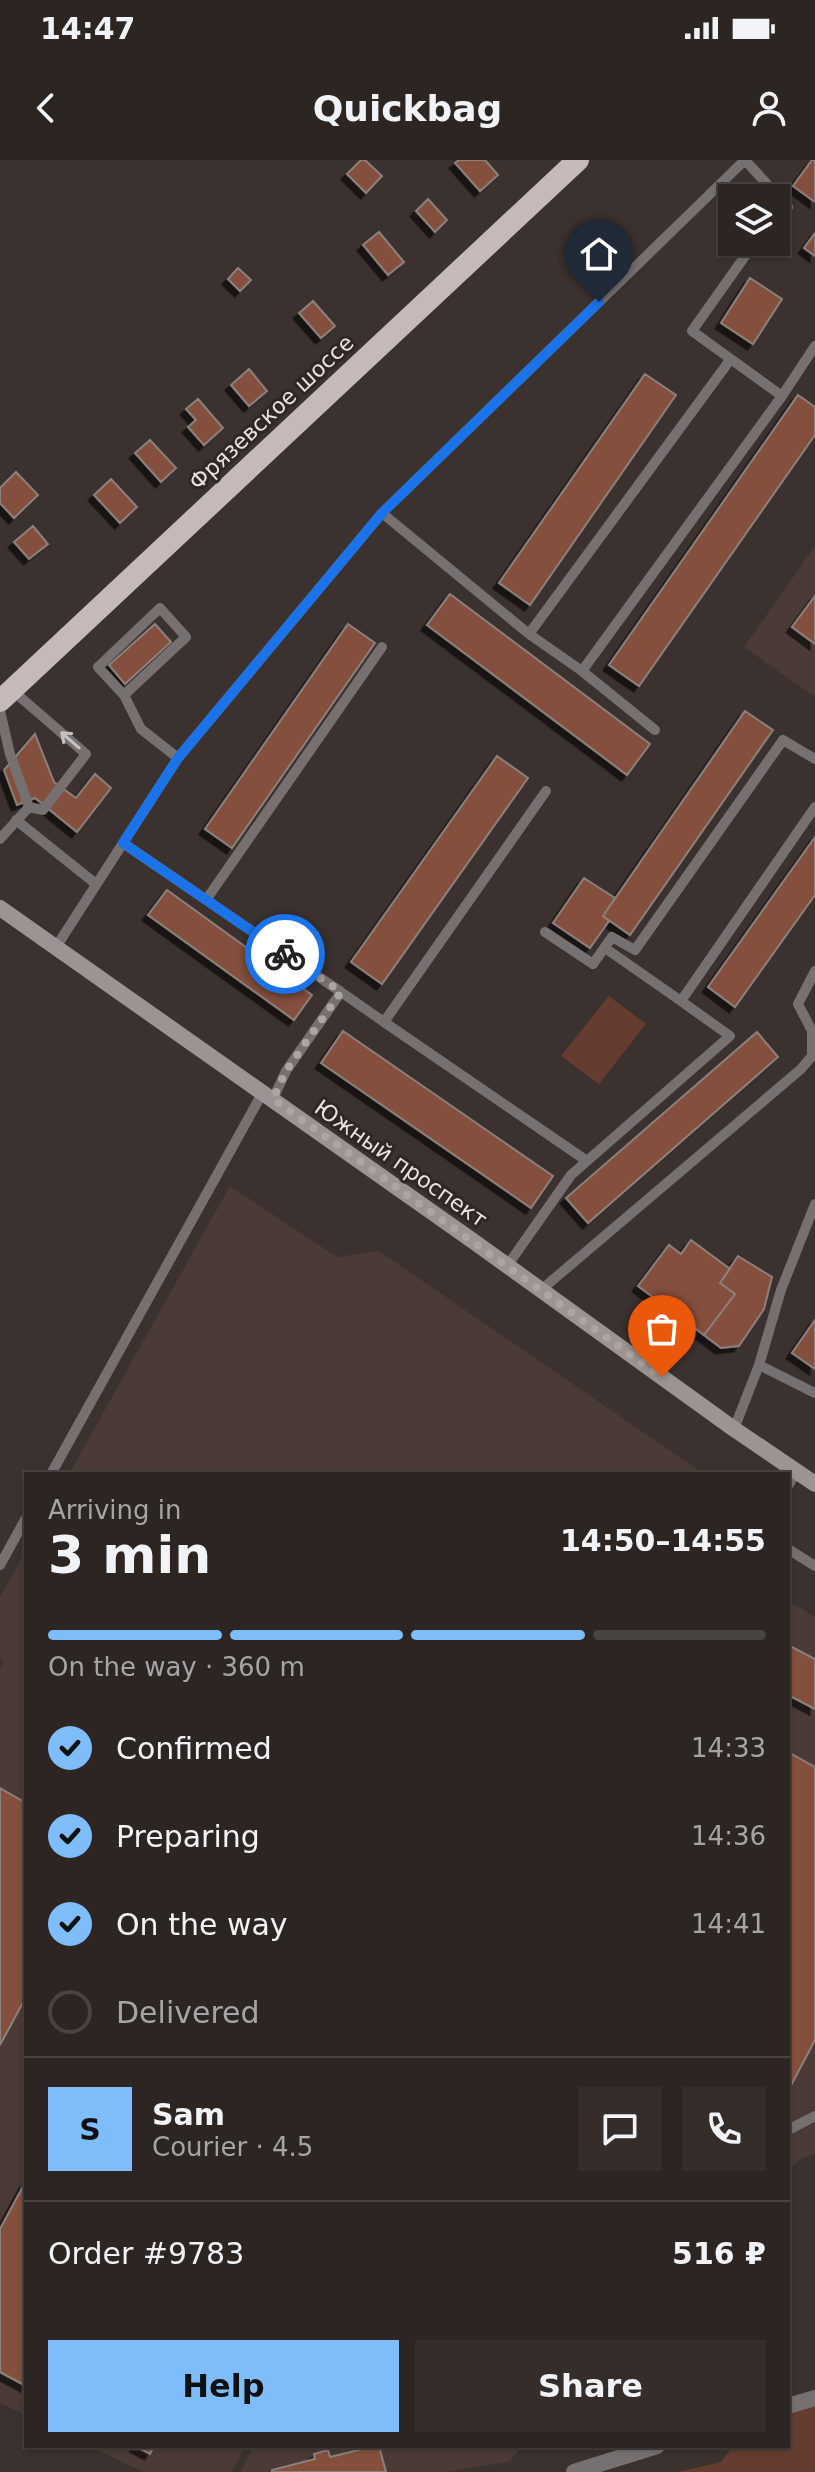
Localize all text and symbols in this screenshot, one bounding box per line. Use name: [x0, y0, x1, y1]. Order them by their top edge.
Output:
text: 14:47: [40, 11, 136, 46]
icon: back: [24, 86, 68, 130]
icon: person: [747, 86, 791, 130]
text: Quickbag: [313, 88, 502, 129]
map controls: [718, 184, 790, 256]
button: layers: [718, 184, 790, 256]
pin: [565, 220, 633, 302]
icon: home: [577, 232, 621, 276]
street label: Фрязевское шоссе: [184, 330, 358, 495]
one-way arrow: [60, 731, 80, 749]
courier: [245, 914, 325, 994]
icon: bike: [263, 932, 307, 976]
street label: Южный проспект: [310, 1095, 492, 1232]
pin: [628, 1295, 696, 1377]
icon: bag: [640, 1307, 684, 1351]
text: Arriving in: [48, 1495, 182, 1525]
text: 14:50–14:55: [560, 1523, 766, 1558]
text: 3 min: [48, 1525, 211, 1585]
text: On the way · 360 m: [48, 1652, 305, 1682]
icon: check: [48, 1726, 92, 1770]
text: Confirmed: [116, 1731, 272, 1766]
text: 14:33: [691, 1733, 766, 1763]
icon: check: [48, 1814, 92, 1858]
text: Preparing: [116, 1819, 260, 1854]
text: 14:36: [691, 1821, 766, 1851]
icon: check: [48, 1902, 92, 1946]
text: On the way: [116, 1907, 288, 1942]
text: 14:41: [691, 1909, 766, 1939]
text: Delivered: [116, 1995, 260, 2030]
button: chat: [578, 2087, 662, 2171]
button: phone: [682, 2087, 766, 2171]
text: Sam: [152, 2097, 225, 2132]
text: S: [79, 2112, 101, 2147]
text: Courier · 4.5: [152, 2132, 313, 2162]
text: Order #9783: [48, 2236, 244, 2271]
text: 516 ₽: [672, 2236, 766, 2271]
button: Help: [48, 2340, 399, 2432]
button: Share: [415, 2340, 766, 2432]

